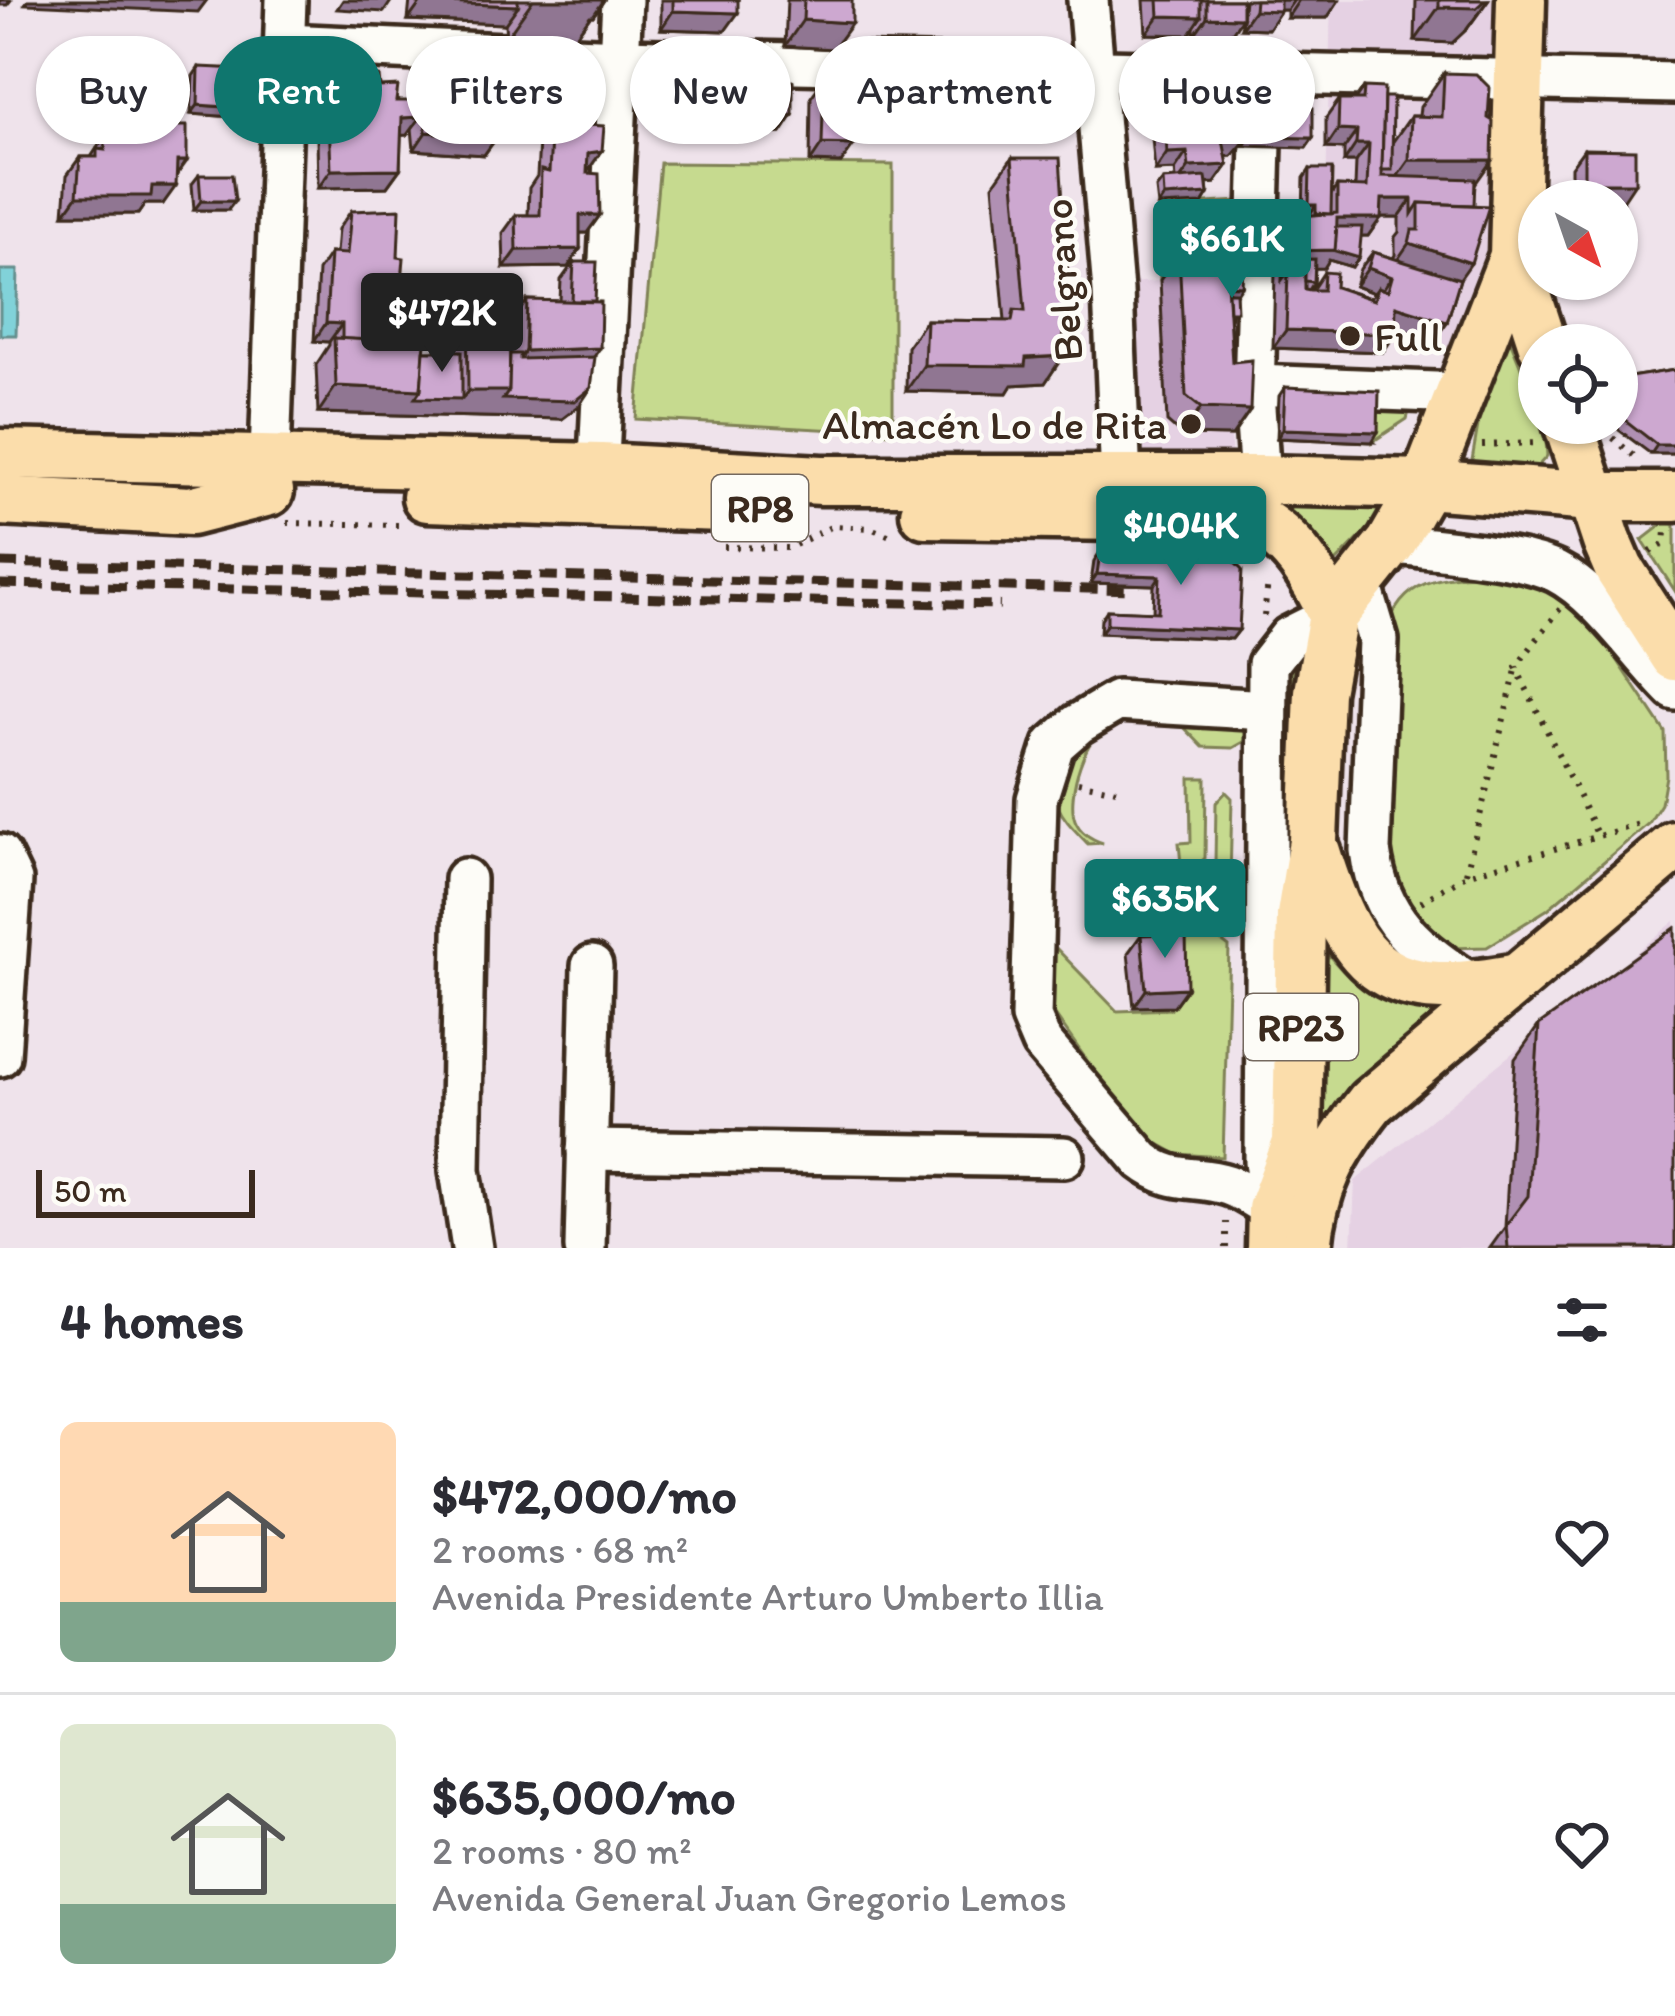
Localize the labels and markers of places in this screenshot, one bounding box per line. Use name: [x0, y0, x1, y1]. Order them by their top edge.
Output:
pin: $661K: [1148, 199, 1316, 301]
pin: $472K: [358, 273, 526, 375]
place label: Full: [1374, 311, 1442, 362]
marker: Full: [1337, 323, 1363, 349]
place label: Almacén Lo de Rita: [822, 399, 1167, 450]
marker: Almacén Lo de Rita: [1178, 411, 1204, 437]
pin: $404K: [1097, 486, 1265, 588]
pin: $635K: [1081, 859, 1249, 961]

